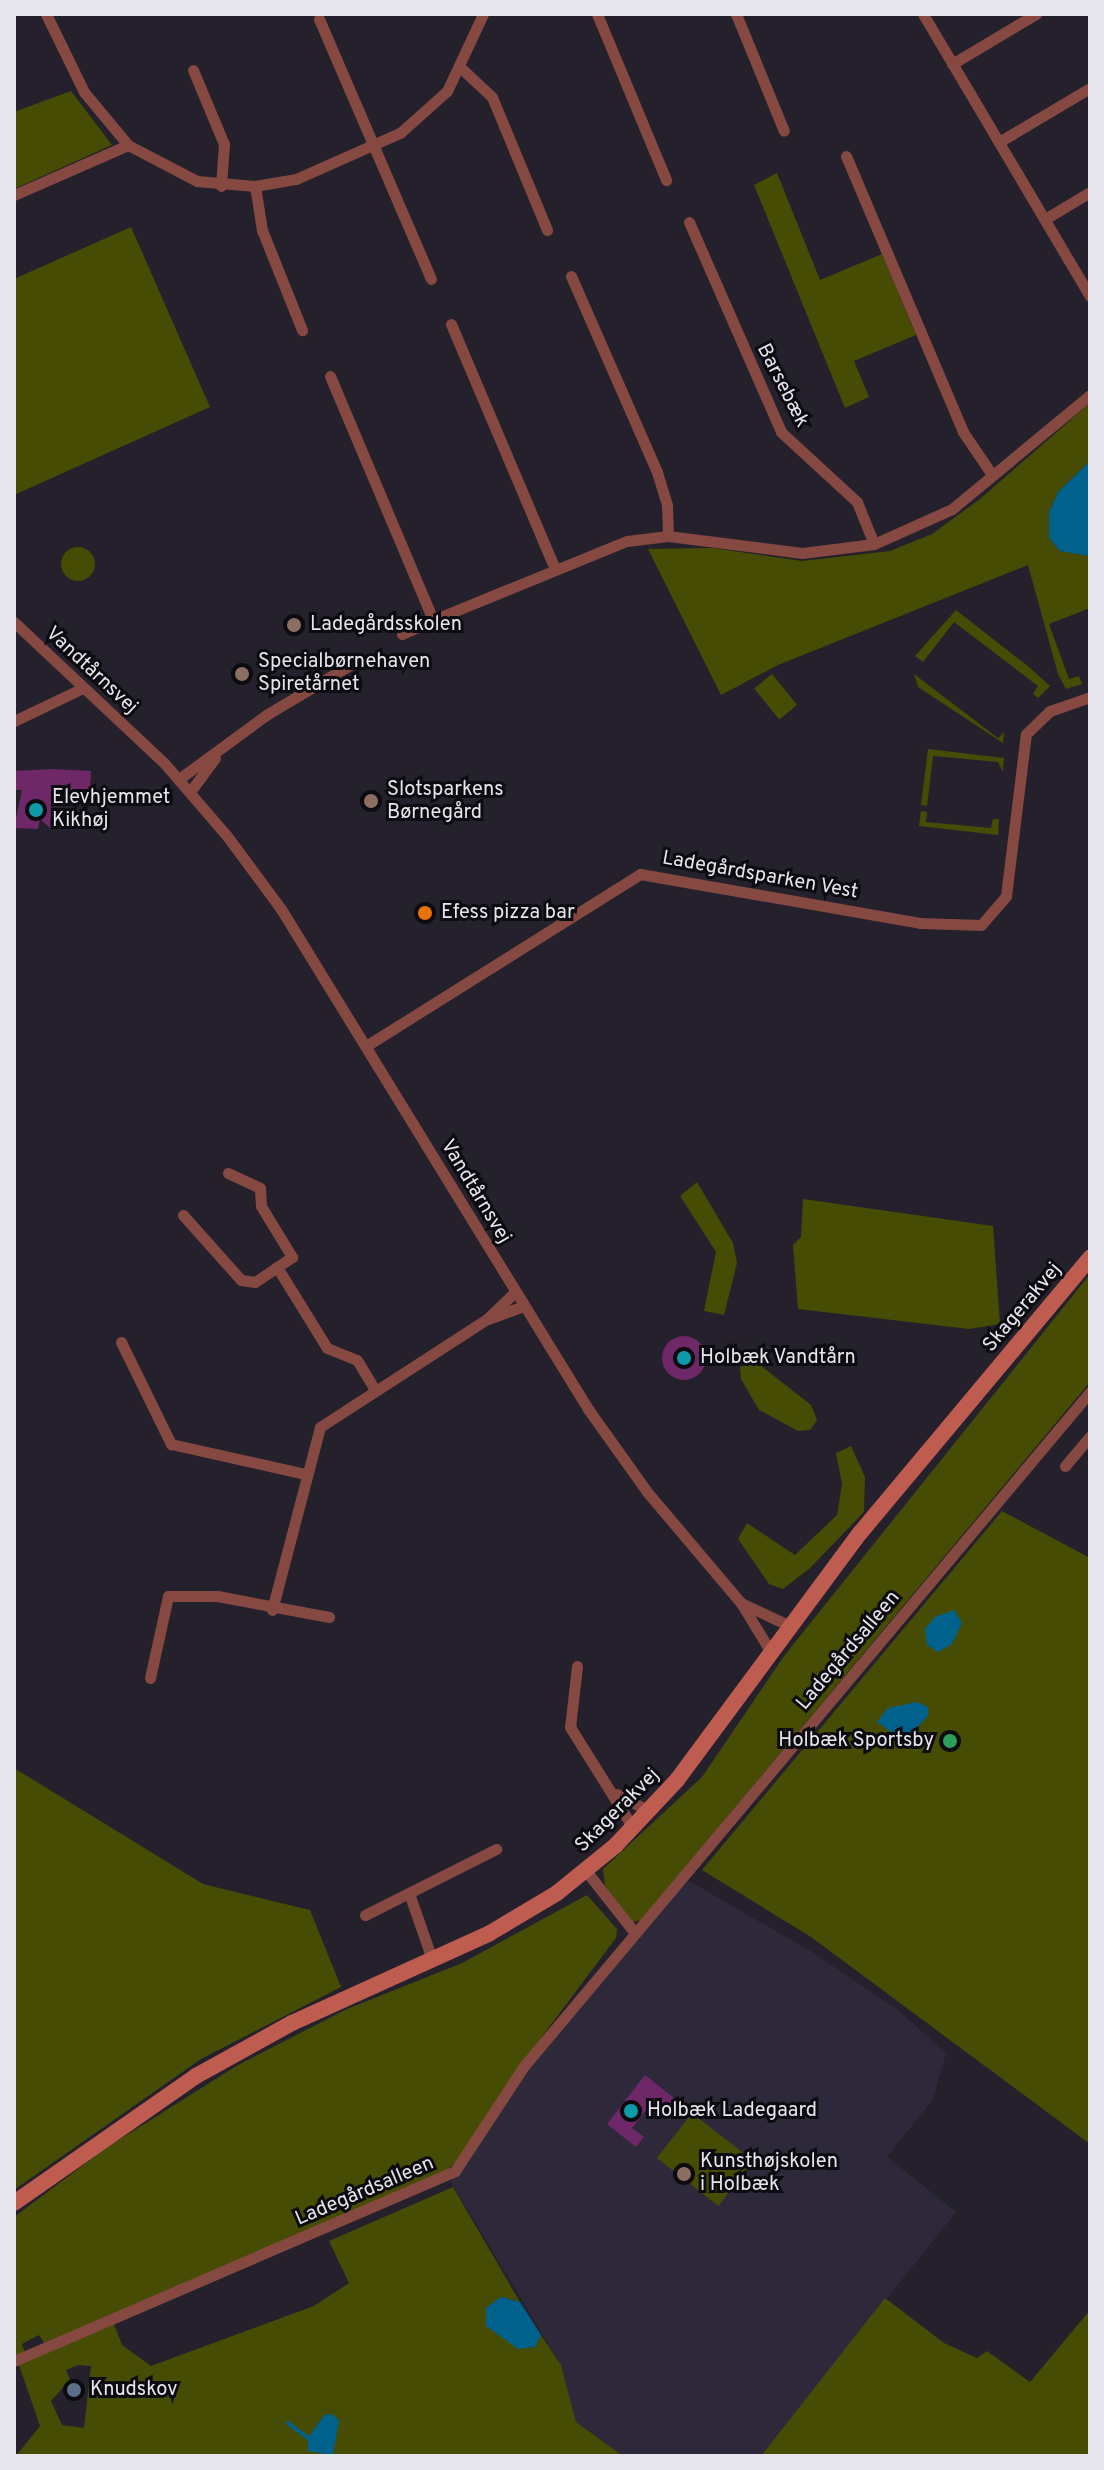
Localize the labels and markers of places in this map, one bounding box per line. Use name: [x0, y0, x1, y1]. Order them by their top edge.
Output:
place label: Ladegårdsskolen: [310, 613, 462, 637]
marker: Ladegårdsskolen: [285, 616, 303, 634]
place label: Specialbørnehaven Spiretårnet: [258, 650, 430, 697]
marker: Specialbørnehaven Spiretårnet: [233, 665, 251, 683]
place label: Slotsparkens Børnegård: [387, 778, 504, 825]
place label: Elevhjemmet Kikhøj: [52, 786, 170, 833]
marker: Slotsparkens Børnegård: [362, 792, 380, 810]
marker: Elevhjemmet Kikhøj: [27, 801, 45, 819]
place label: Efess pizza bar: [441, 901, 575, 925]
marker: Efess pizza bar: [416, 904, 434, 922]
place label: Holbæk Vandtårn: [700, 1346, 856, 1370]
marker: Holbæk Vandtårn: [675, 1349, 693, 1367]
place label: Holbæk Sportsby: [778, 1729, 934, 1753]
marker: Holbæk Sportsby: [941, 1732, 959, 1750]
place label: Holbæk Ladegaard: [647, 2099, 817, 2123]
marker: Holbæk Ladegaard: [622, 2102, 640, 2120]
place label: Kunsthøjskolen i Holbæk: [700, 2150, 838, 2197]
marker: Kunsthøjskolen i Holbæk: [675, 2165, 693, 2183]
place label: Knudskov: [90, 2378, 178, 2402]
marker: Knudskov: [65, 2381, 83, 2399]

